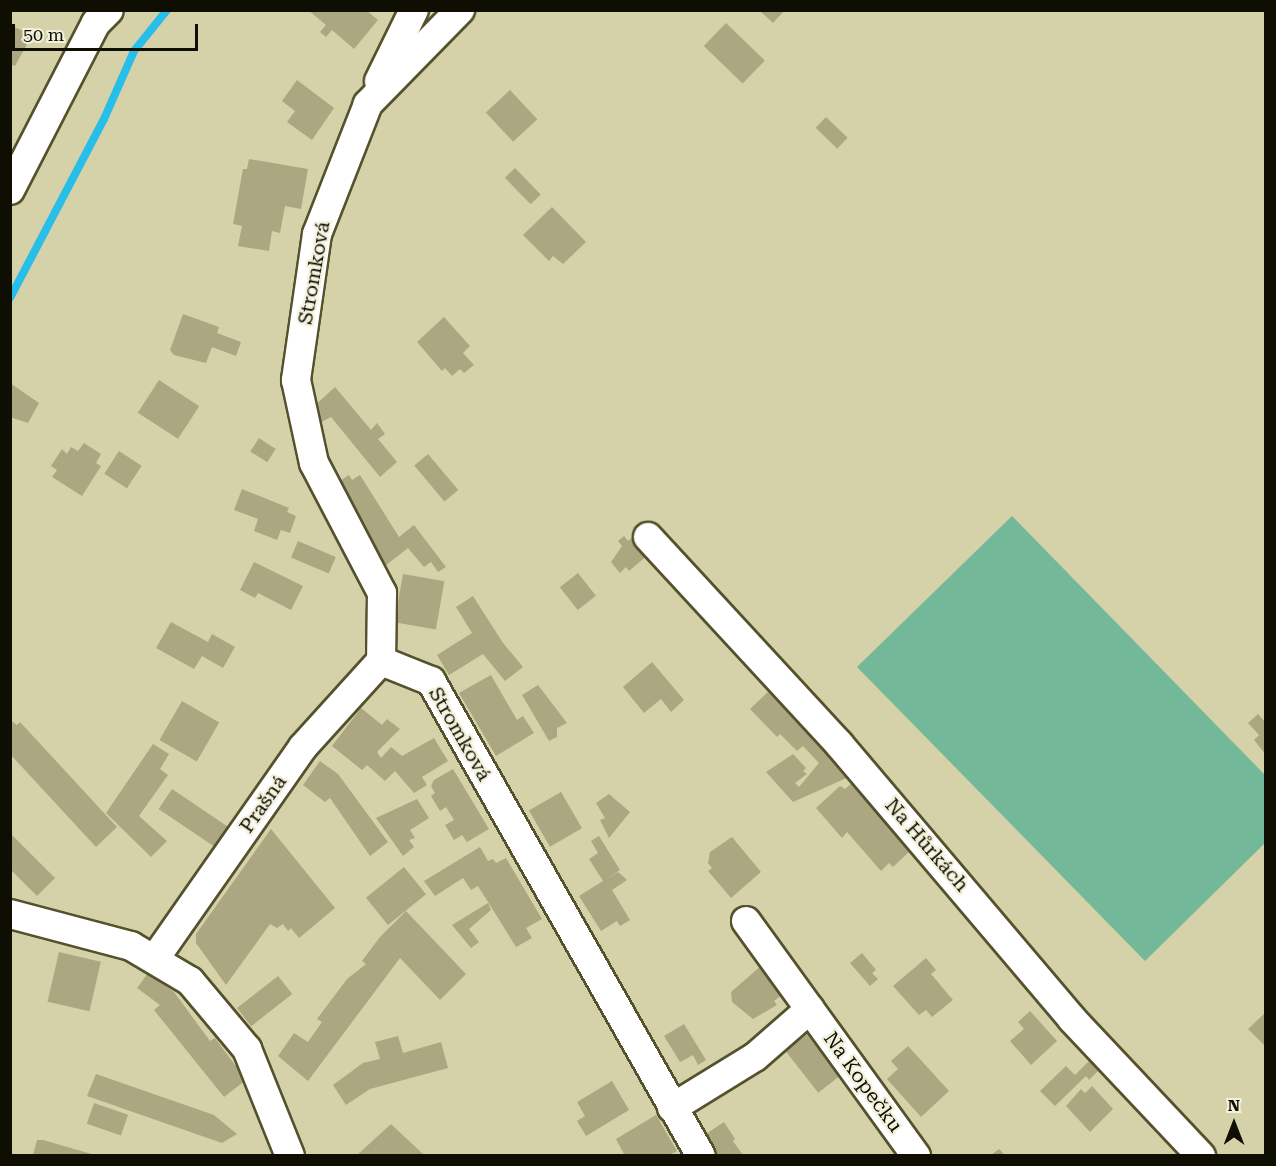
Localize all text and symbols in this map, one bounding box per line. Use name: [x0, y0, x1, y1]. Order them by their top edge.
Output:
scale bar: [15, 12, 201, 50]
text: 50 m: [23, 24, 64, 45]
street label: Stromková: [293, 220, 335, 326]
street label: Stromková: [424, 683, 496, 785]
street label: Prašná: [235, 770, 291, 838]
street label: Na Hůrkách: [880, 794, 974, 896]
street label: Na Kopečku: [819, 1027, 907, 1137]
north arrow: [1204, 1094, 1264, 1154]
text: N: [1228, 1096, 1240, 1115]

